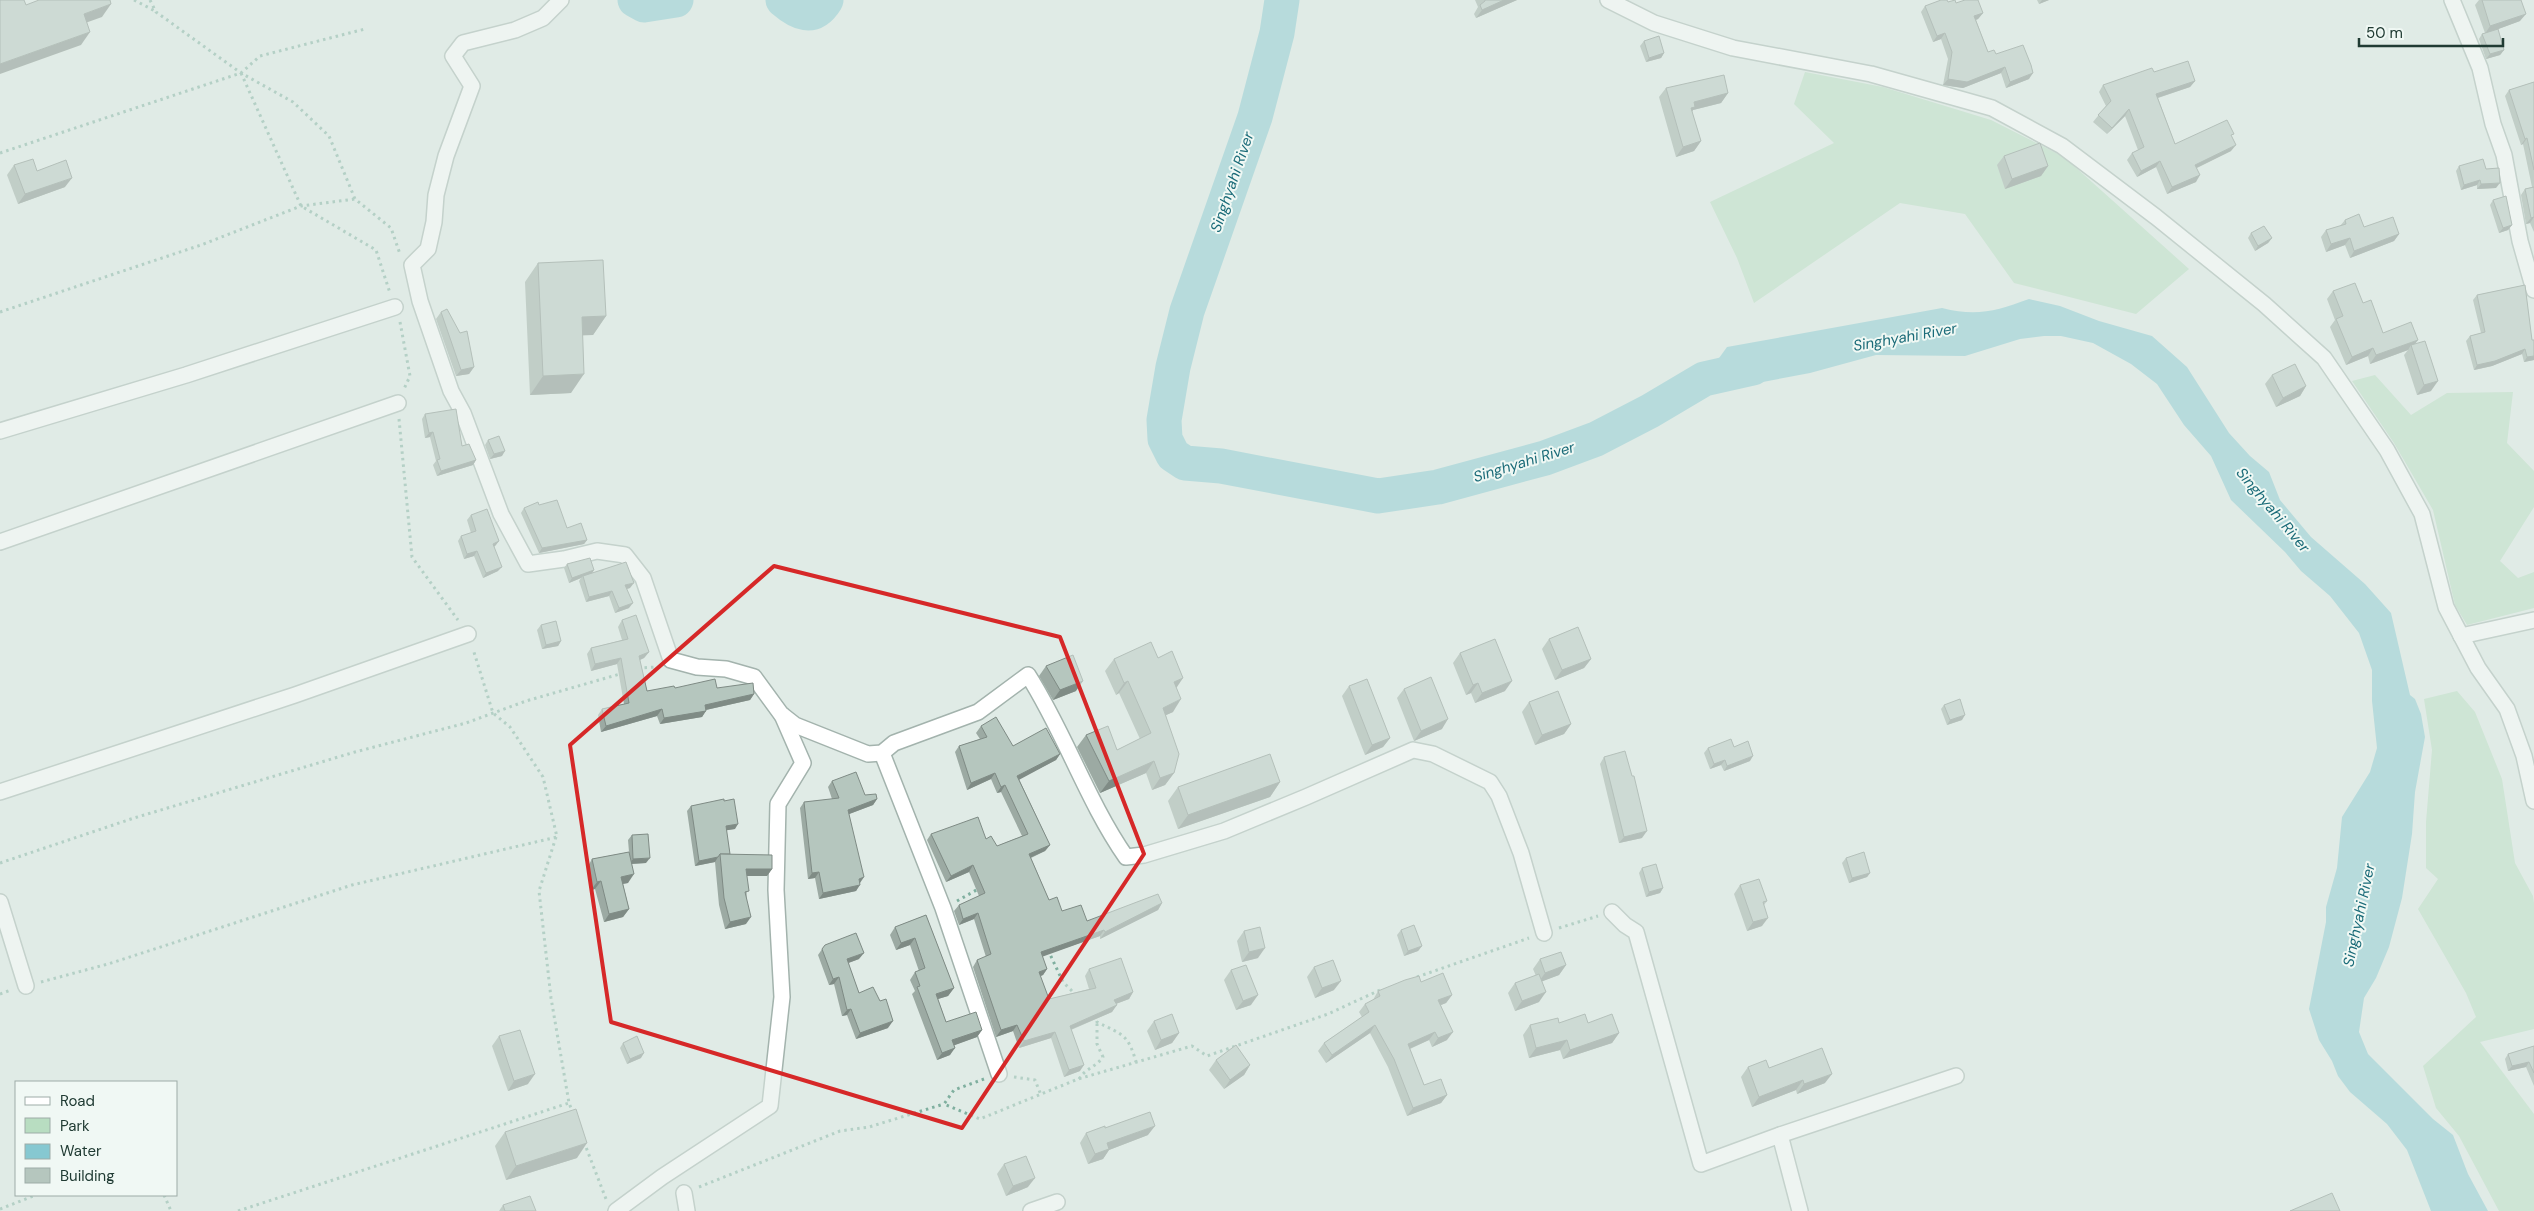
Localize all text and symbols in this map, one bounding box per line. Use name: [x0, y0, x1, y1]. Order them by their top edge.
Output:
scale bar: [2359, 15, 2503, 47]
text: 50 m: [2366, 23, 2403, 43]
water label: Singhyahi River: [1205, 129, 1259, 235]
water label: Singhyahi River: [1852, 318, 1959, 356]
water label: Singhyahi River: [1471, 437, 1578, 487]
water label: Singhyahi River: [2232, 463, 2315, 557]
water label: Singhyahi River: [2338, 861, 2380, 968]
legend: [15, 1081, 178, 1196]
text: Road: [60, 1091, 95, 1111]
text: Park: [60, 1116, 90, 1136]
text: Water: [60, 1141, 102, 1161]
text: Building: [60, 1166, 115, 1186]

